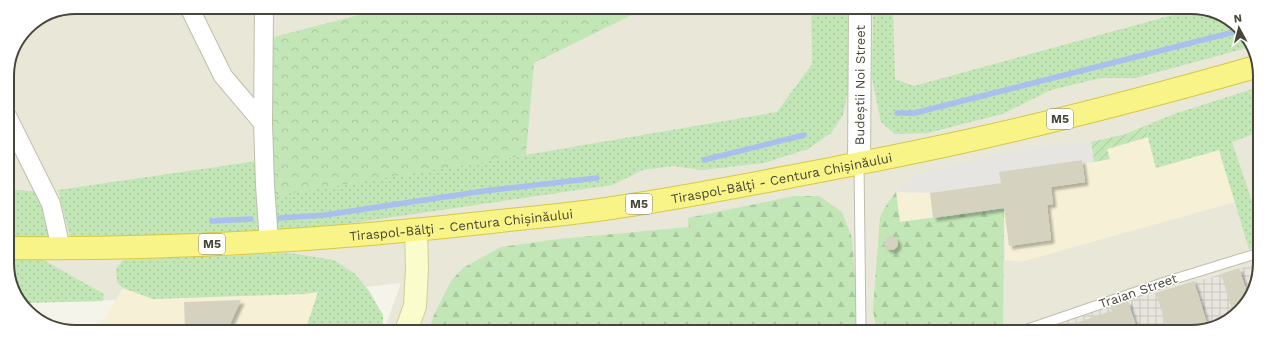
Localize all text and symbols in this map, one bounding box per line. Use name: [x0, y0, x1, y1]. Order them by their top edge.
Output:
north arrow: [1219, 8, 1259, 48]
text: N: [1233, 12, 1243, 26]
street label: Budeștii Noi Street: [852, 24, 868, 145]
road number: M5: [1047, 109, 1073, 129]
street label: Tiraspol-Bălţi - Centura Chișinăului: [670, 149, 893, 206]
road number: M5: [626, 194, 652, 214]
street label: Tiraspol-Bălţi - Centura Chișinăului: [349, 206, 574, 243]
road number: M5: [199, 234, 225, 254]
street label: Traian Street: [1097, 270, 1180, 311]

